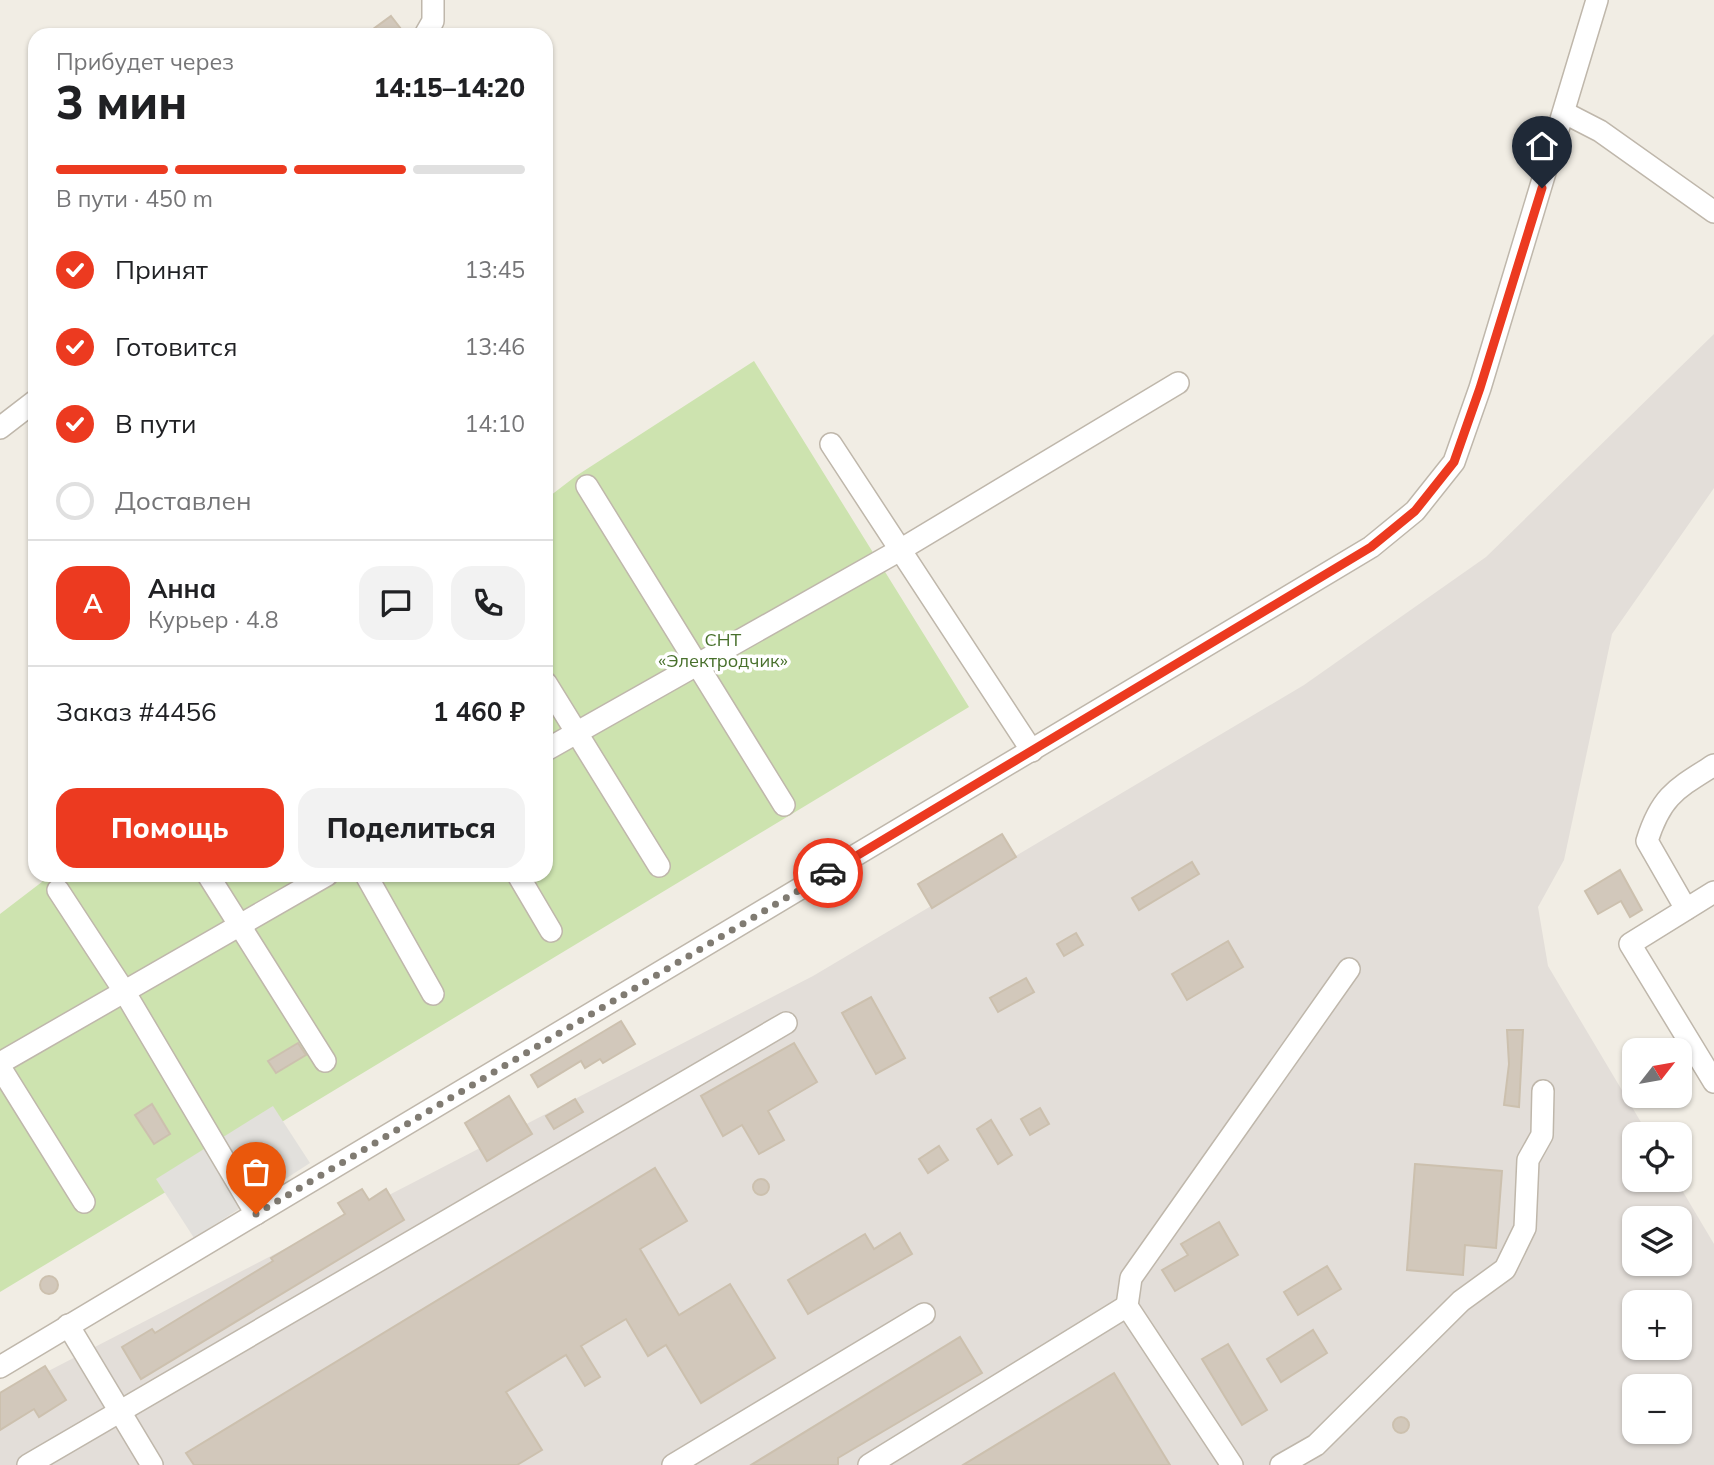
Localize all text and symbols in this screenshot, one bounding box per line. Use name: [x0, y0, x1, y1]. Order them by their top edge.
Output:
text: Прибудет через: [56, 47, 234, 76]
text: 14:15–14:20: [374, 71, 525, 104]
text: 3 мин: [56, 73, 187, 131]
pin: [1512, 116, 1572, 188]
icon: home: [1523, 127, 1561, 165]
text: В пути · 450 m: [56, 184, 213, 213]
icon: check: [56, 251, 94, 289]
text: Принят: [115, 253, 208, 286]
text: 13:45: [465, 255, 525, 284]
icon: check: [56, 328, 94, 366]
text: Готовится: [115, 330, 238, 363]
text: 13:46: [465, 332, 525, 361]
icon: check: [56, 405, 94, 443]
text: В пути: [115, 407, 196, 440]
text: 14:10: [465, 409, 525, 438]
text: Доставлен: [115, 484, 252, 517]
button: chat: [359, 566, 433, 640]
button: phone: [451, 566, 525, 640]
text: Анна: [148, 572, 216, 605]
text: А: [83, 587, 103, 620]
text: Курьер · 4.8: [148, 605, 279, 634]
park label: СНТ «Электродчик»: [658, 628, 788, 672]
text: Заказ #4456: [56, 695, 217, 728]
text: 1 460 ₽: [433, 695, 525, 728]
button: Помощь: [56, 788, 284, 868]
button: Поделиться: [298, 788, 525, 868]
courier: [793, 838, 863, 908]
icon: car: [809, 854, 847, 892]
north arrow: [1622, 1038, 1692, 1108]
map controls: [1622, 1038, 1692, 1444]
button: locate: [1622, 1122, 1692, 1192]
pin: [226, 1142, 286, 1214]
icon: bag: [237, 1153, 275, 1191]
button: layers: [1622, 1206, 1692, 1276]
button: +: [1622, 1290, 1692, 1360]
button: −: [1622, 1374, 1692, 1444]

